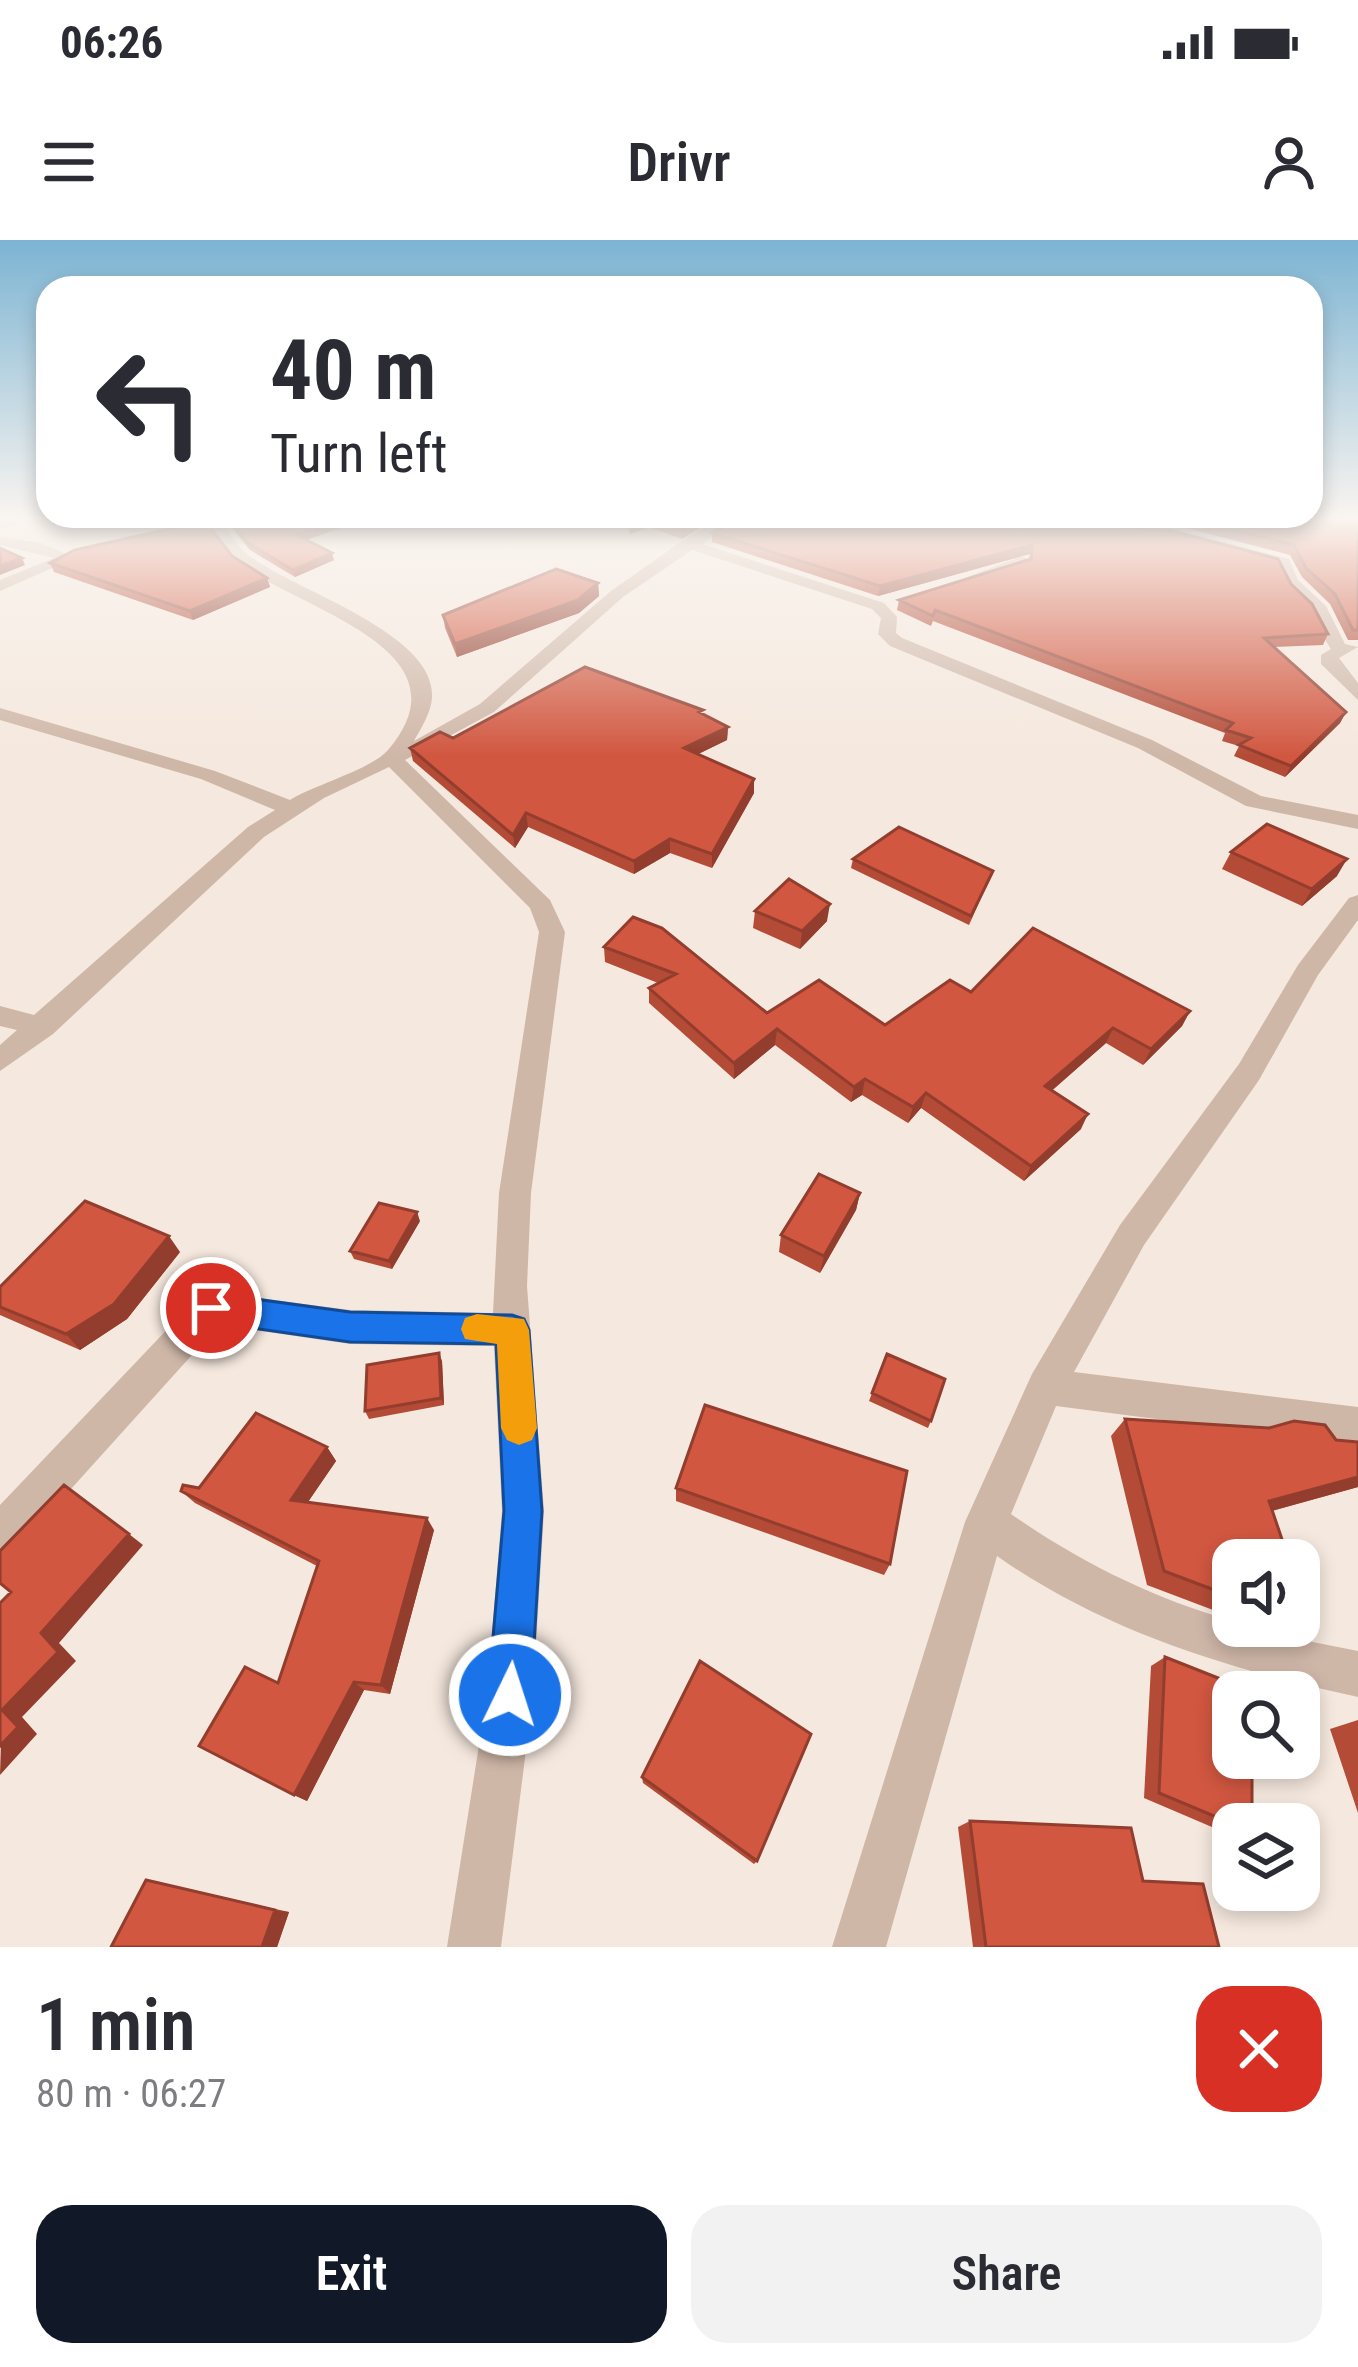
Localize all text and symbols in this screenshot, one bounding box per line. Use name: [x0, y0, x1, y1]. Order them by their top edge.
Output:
text: 06:26: [60, 16, 163, 69]
icon: menu: [36, 129, 102, 195]
icon: person: [1256, 129, 1322, 195]
text: Drivr: [628, 131, 730, 194]
text: 40 m: [270, 321, 437, 420]
icon: left: [72, 324, 228, 480]
text: Turn left: [270, 422, 447, 485]
pin: [160, 1257, 262, 1359]
icon: arrive: [178, 1275, 244, 1341]
map controls: [1212, 1539, 1320, 1911]
button: sound: [1212, 1539, 1320, 1647]
position arrow: [447, 1632, 573, 1758]
button: search: [1212, 1671, 1320, 1779]
button: layers: [1212, 1803, 1320, 1911]
text: 1 min: [36, 1983, 195, 2068]
button: close: [1196, 1986, 1322, 2112]
text: 80 m · 06:27: [36, 2071, 226, 2117]
button: Exit: [36, 2205, 667, 2343]
button: Share: [691, 2205, 1322, 2343]

